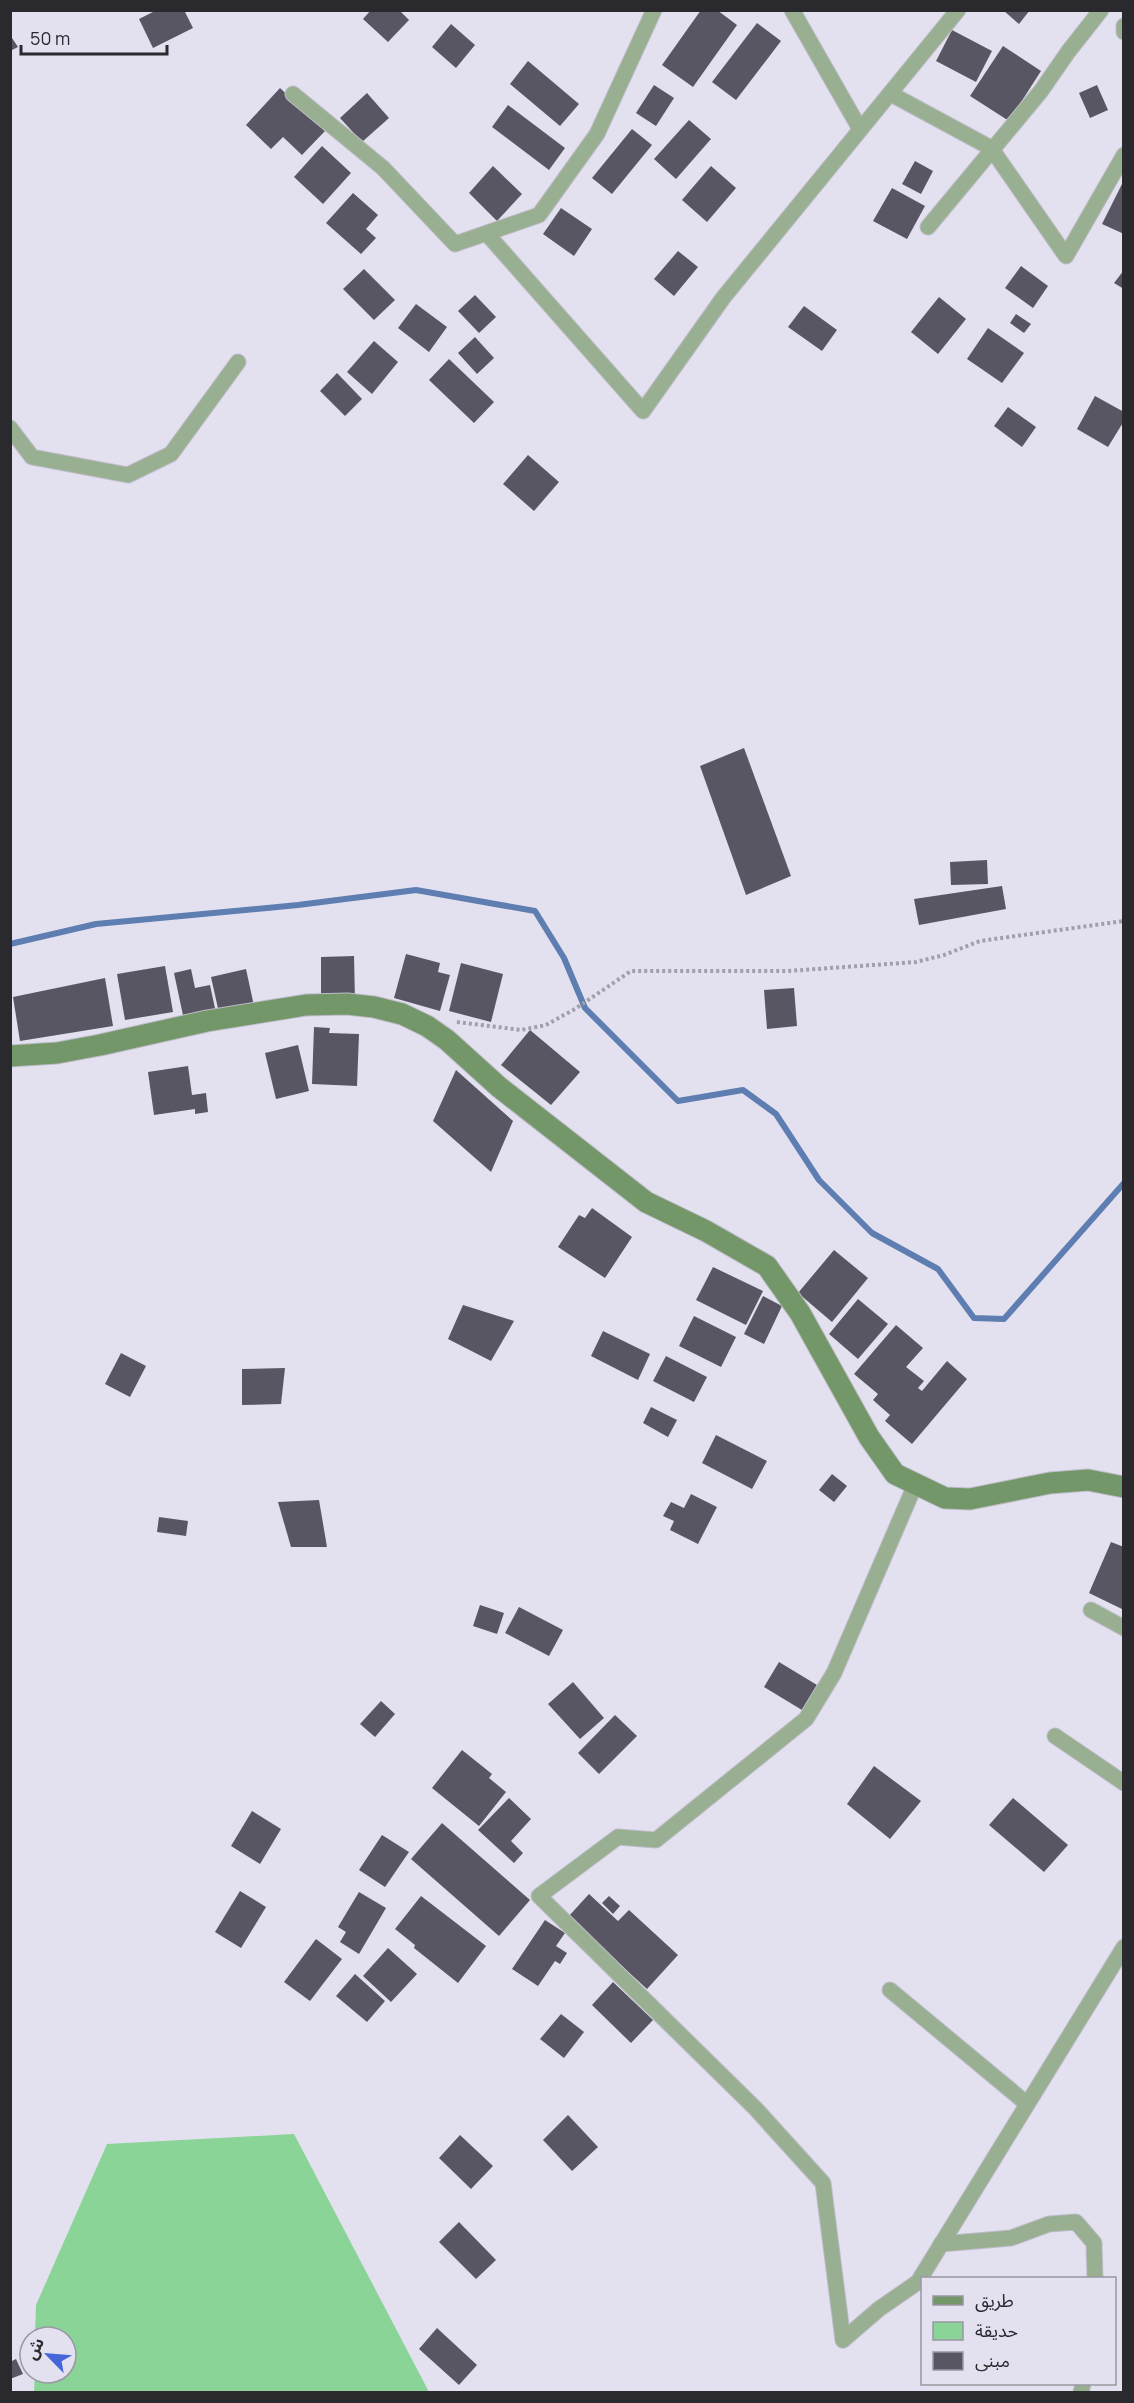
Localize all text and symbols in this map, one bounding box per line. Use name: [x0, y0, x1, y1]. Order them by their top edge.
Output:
scale bar: [21, 18, 166, 56]
text: 50 m: [30, 26, 70, 50]
legend: [921, 2277, 1116, 2385]
text: طريق: [975, 2288, 1014, 2312]
text: حديقة: [975, 2318, 1018, 2342]
north arrow: [18, 2325, 78, 2385]
text: ش: [20, 2334, 49, 2363]
text: مبنى: [975, 2348, 1010, 2372]

